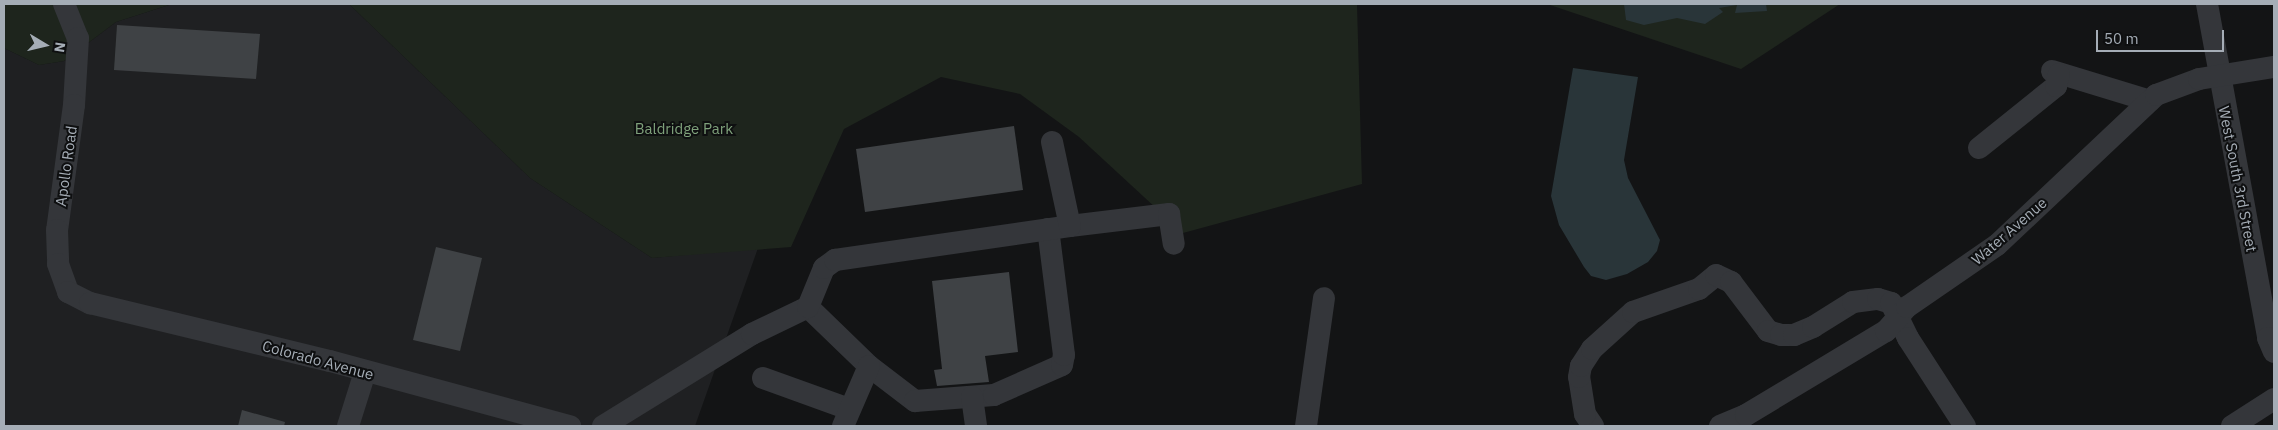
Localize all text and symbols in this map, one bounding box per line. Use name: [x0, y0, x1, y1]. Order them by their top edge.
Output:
north arrow: [20, 20, 70, 70]
scale bar: [2098, 20, 2226, 52]
text: 50 m: [2104, 29, 2139, 48]
text: N: [50, 41, 69, 54]
street label: West South 3rd Street: [2215, 105, 2261, 253]
park label: Baldridge Park: [635, 120, 733, 138]
street label: Apollo Road: [51, 125, 81, 207]
street label: Water Avenue: [1968, 193, 2050, 269]
street label: Colorado Avenue: [260, 337, 376, 383]

